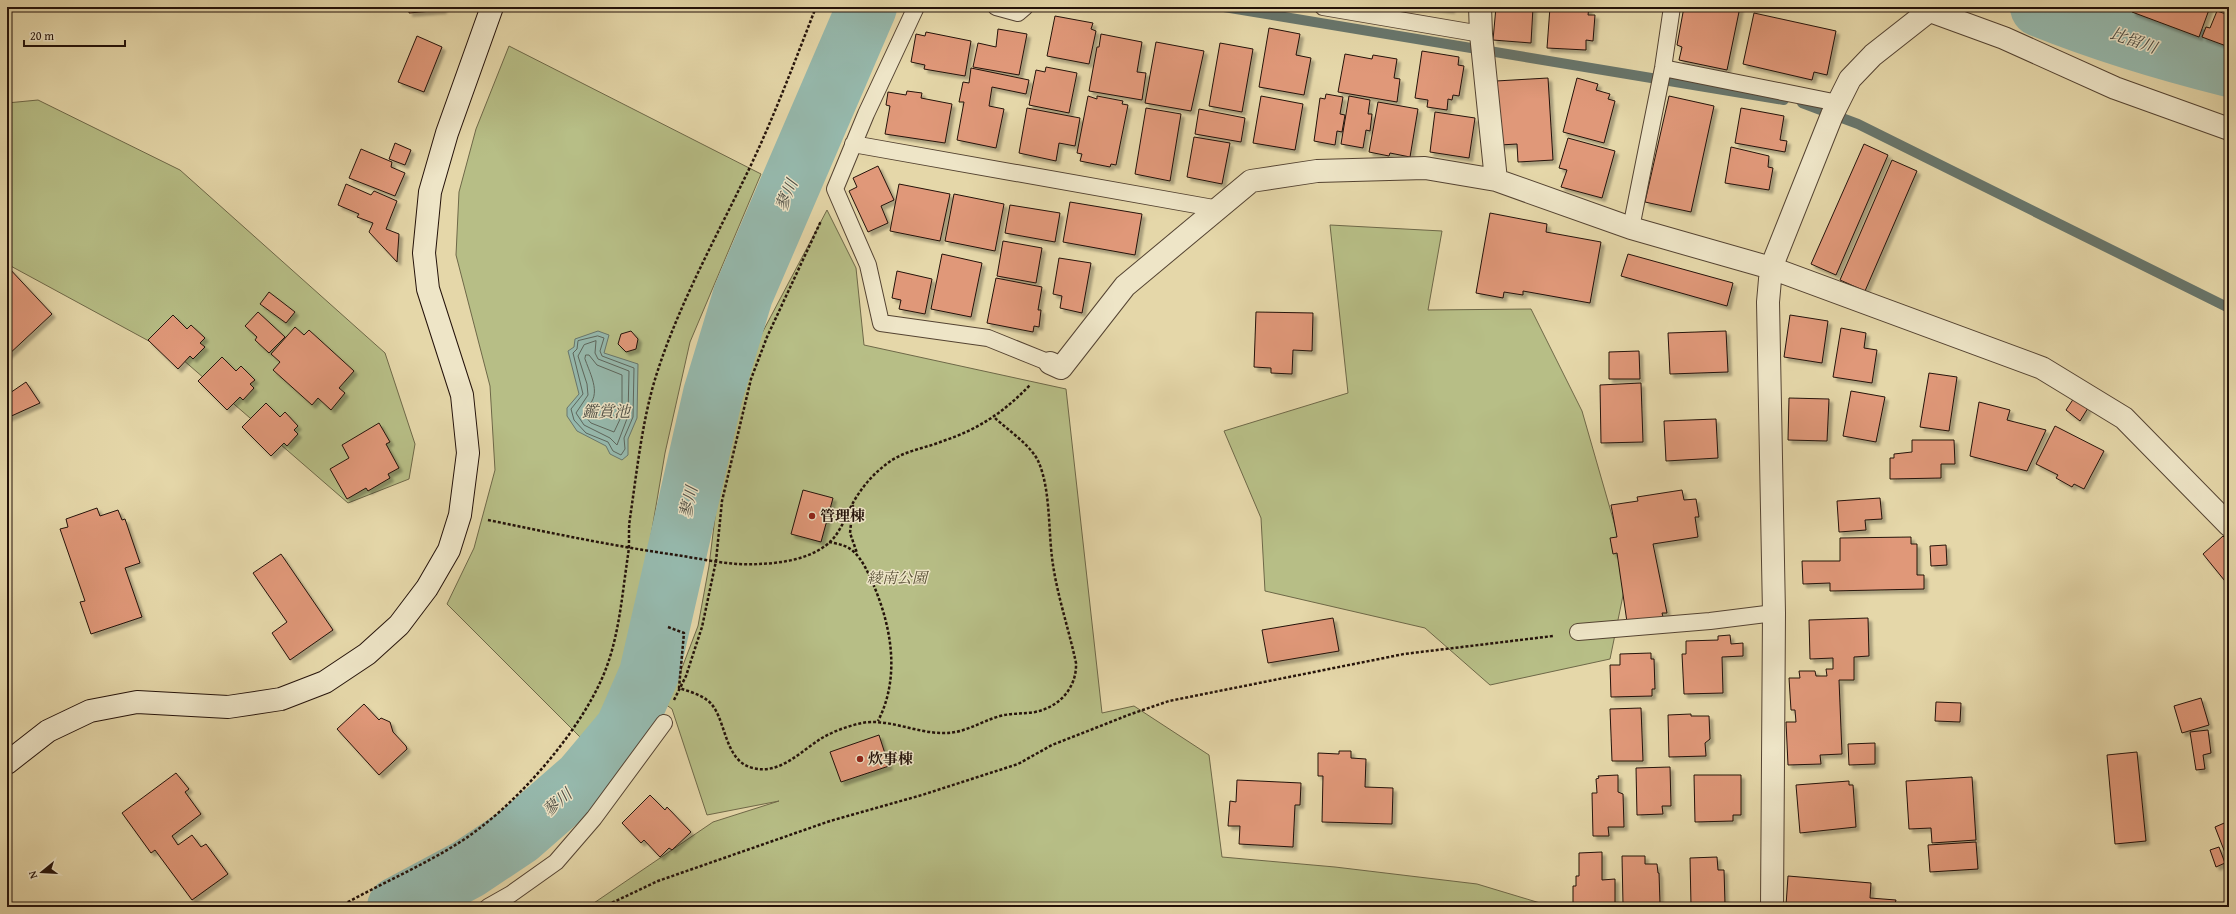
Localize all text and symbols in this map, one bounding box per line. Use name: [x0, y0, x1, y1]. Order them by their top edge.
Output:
water label: 比留川: [2107, 21, 2162, 60]
scale bar: [24, 22, 125, 48]
text: 20 m: [30, 27, 54, 44]
water label: 蓼川: [769, 174, 804, 214]
water label: 鑑賞池: [582, 399, 632, 423]
water label: 蓼川: [673, 482, 704, 520]
place label: 管理棟: [820, 505, 865, 526]
marker: 管理棟: [807, 511, 817, 521]
park label: 綾南公園: [867, 567, 930, 588]
place label: 炊事棟: [868, 748, 913, 769]
marker: 炊事棟: [855, 754, 865, 764]
water label: 蓼川: [537, 781, 578, 822]
north arrow: [22, 852, 62, 892]
text: N: [24, 869, 41, 881]

